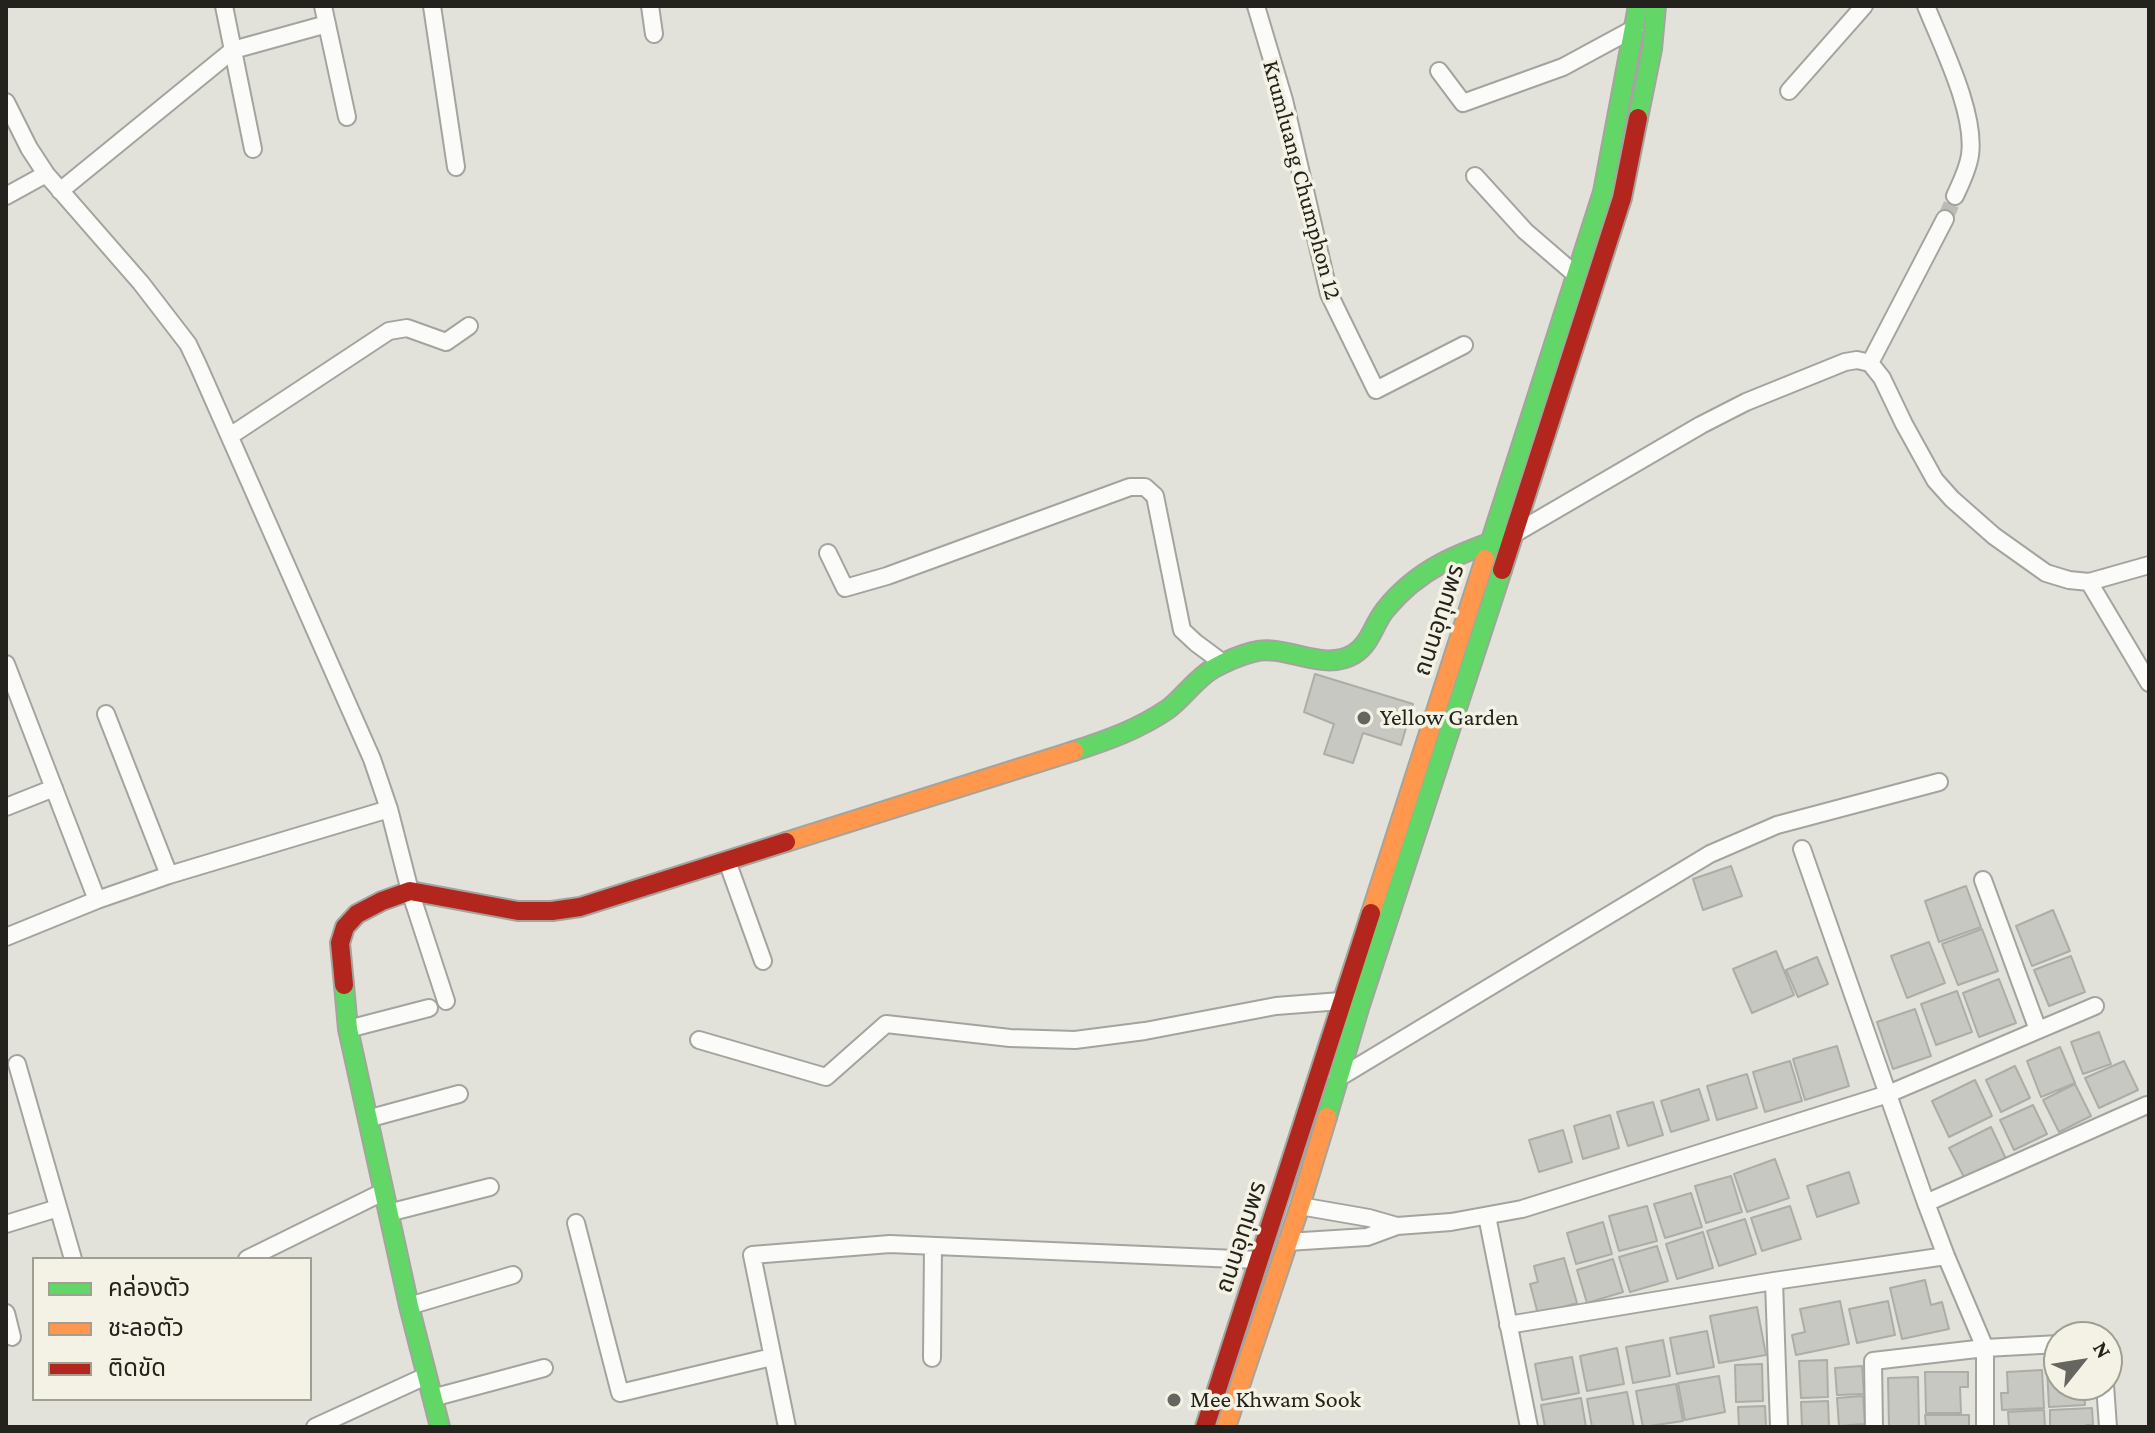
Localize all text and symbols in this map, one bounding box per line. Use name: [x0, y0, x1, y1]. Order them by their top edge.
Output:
street label: Krumluang Chumphon 12: [1256, 57, 1348, 303]
street label: ถนนอุทุมพร: [1407, 561, 1471, 679]
place label: Yellow Garden: [1380, 704, 1519, 732]
marker: Yellow Garden: [1355, 709, 1373, 727]
street label: ถนนอุทุมพร: [1209, 1178, 1273, 1296]
legend: [32, 1257, 312, 1401]
text: คล่องตัว: [108, 1274, 190, 1301]
text: ชะลอตัว: [108, 1314, 184, 1341]
north arrow: [2043, 1321, 2123, 1401]
text: N: [2088, 1337, 2117, 1362]
text: ติดขัด: [108, 1354, 166, 1381]
place label: Mee Khwam Sook: [1190, 1386, 1361, 1414]
marker: Mee Khwam Sook: [1165, 1391, 1183, 1409]

